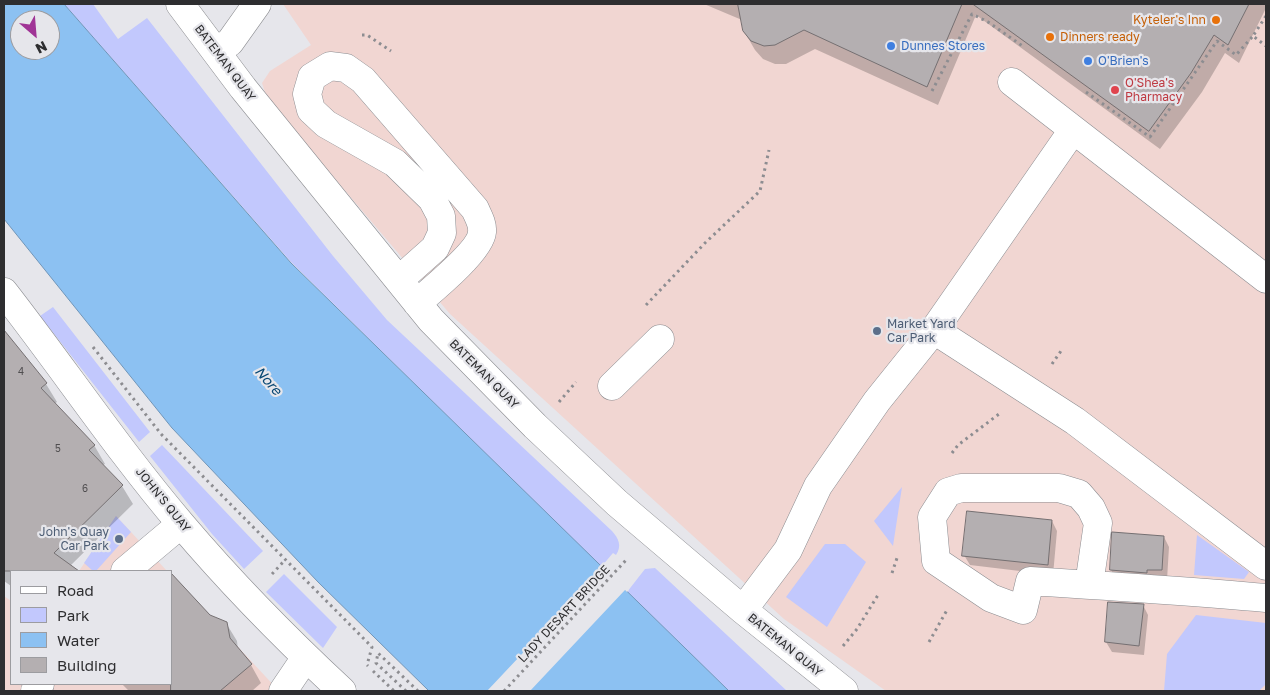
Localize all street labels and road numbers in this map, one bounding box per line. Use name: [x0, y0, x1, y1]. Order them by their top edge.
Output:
street label: BATEMAN QUAY: [192, 22, 258, 104]
street label: BATEMAN QUAY: [446, 336, 522, 412]
street label: JOHN'S QUAY: [133, 465, 193, 535]
street label: LADY DESART BRIDGE: [515, 562, 613, 666]
street label: BATEMAN QUAY: [745, 610, 825, 680]

